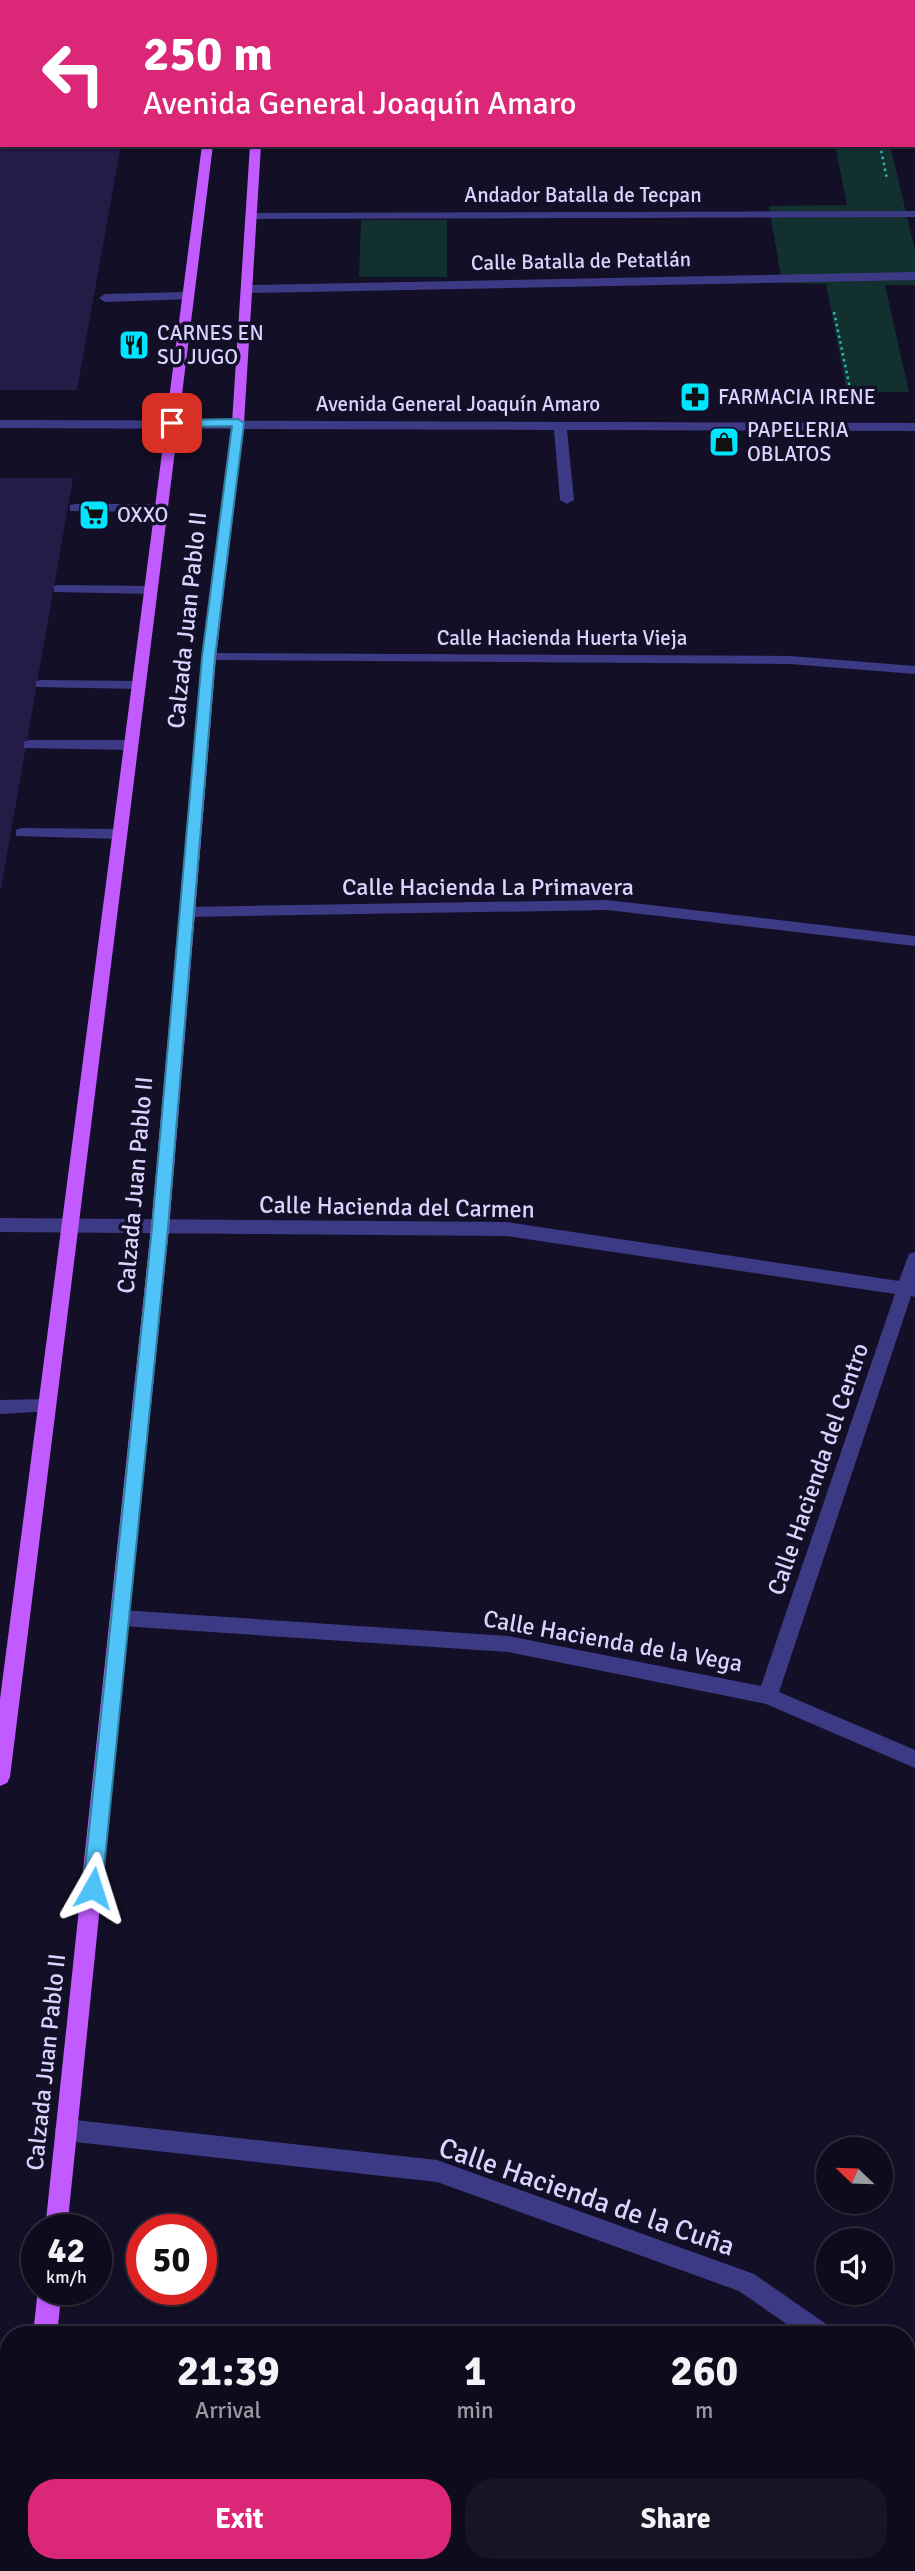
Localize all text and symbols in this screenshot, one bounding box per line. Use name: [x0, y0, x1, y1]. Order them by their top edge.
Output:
text: 250 m: [143, 24, 273, 84]
icon: left: [28, 28, 119, 119]
text: Avenida General Joaquín Amaro: [143, 84, 577, 123]
street label: Andador Batalla de Tecpan: [464, 182, 702, 208]
street label: Calle Batalla de Petatlán: [471, 246, 691, 276]
place label: CARNES EN SU JUGO: [157, 320, 264, 370]
restaurant icon: CARNES EN SU JUGO: [117, 328, 151, 362]
pharmacy icon: FARMACIA IRENE: [678, 380, 712, 414]
place label: FARMACIA IRENE: [718, 384, 876, 410]
street label: Avenida General Joaquín Amaro: [316, 391, 600, 417]
pin: [142, 393, 202, 453]
icon: arrive: [153, 404, 191, 442]
place label: PAPELERIA OBLATOS: [747, 417, 849, 467]
shop icon: PAPELERIA OBLATOS: [707, 425, 741, 459]
supermarket icon: OXXO: [77, 498, 111, 532]
place label: OXXO: [117, 502, 168, 528]
street label: Calzada Juan Pablo II: [161, 510, 213, 730]
street label: Calle Hacienda Huerta Vieja: [437, 625, 687, 651]
street label: Calle Hacienda La Primavera: [342, 872, 634, 902]
street label: Calzada Juan Pablo II: [111, 1075, 159, 1295]
street label: Calle Hacienda del Carmen: [259, 1190, 535, 1224]
street label: Calle Hacienda del Centro: [761, 1339, 875, 1599]
street label: Calle Hacienda de la Vega: [481, 1603, 745, 1679]
position arrow: [56, 1851, 130, 1925]
street label: Calzada Juan Pablo II: [20, 1952, 72, 2172]
street label: Calle Hacienda de la Cuña: [434, 2130, 739, 2264]
north arrow: [816, 2137, 892, 2214]
map controls: [816, 2137, 893, 2305]
speed limit sign: 50: [126, 2214, 217, 2305]
button: sound: [816, 2228, 893, 2305]
text: 42: [48, 2229, 85, 2272]
text: km/h: [46, 2266, 87, 2288]
text: 21:39: [177, 2346, 280, 2397]
text: 1: [464, 2346, 486, 2397]
text: 260: [670, 2346, 738, 2397]
text: Arrival: [195, 2396, 261, 2425]
text: min: [456, 2396, 494, 2425]
text: m: [695, 2396, 713, 2425]
button: Exit: [28, 2479, 451, 2559]
button: Share: [465, 2479, 887, 2559]

